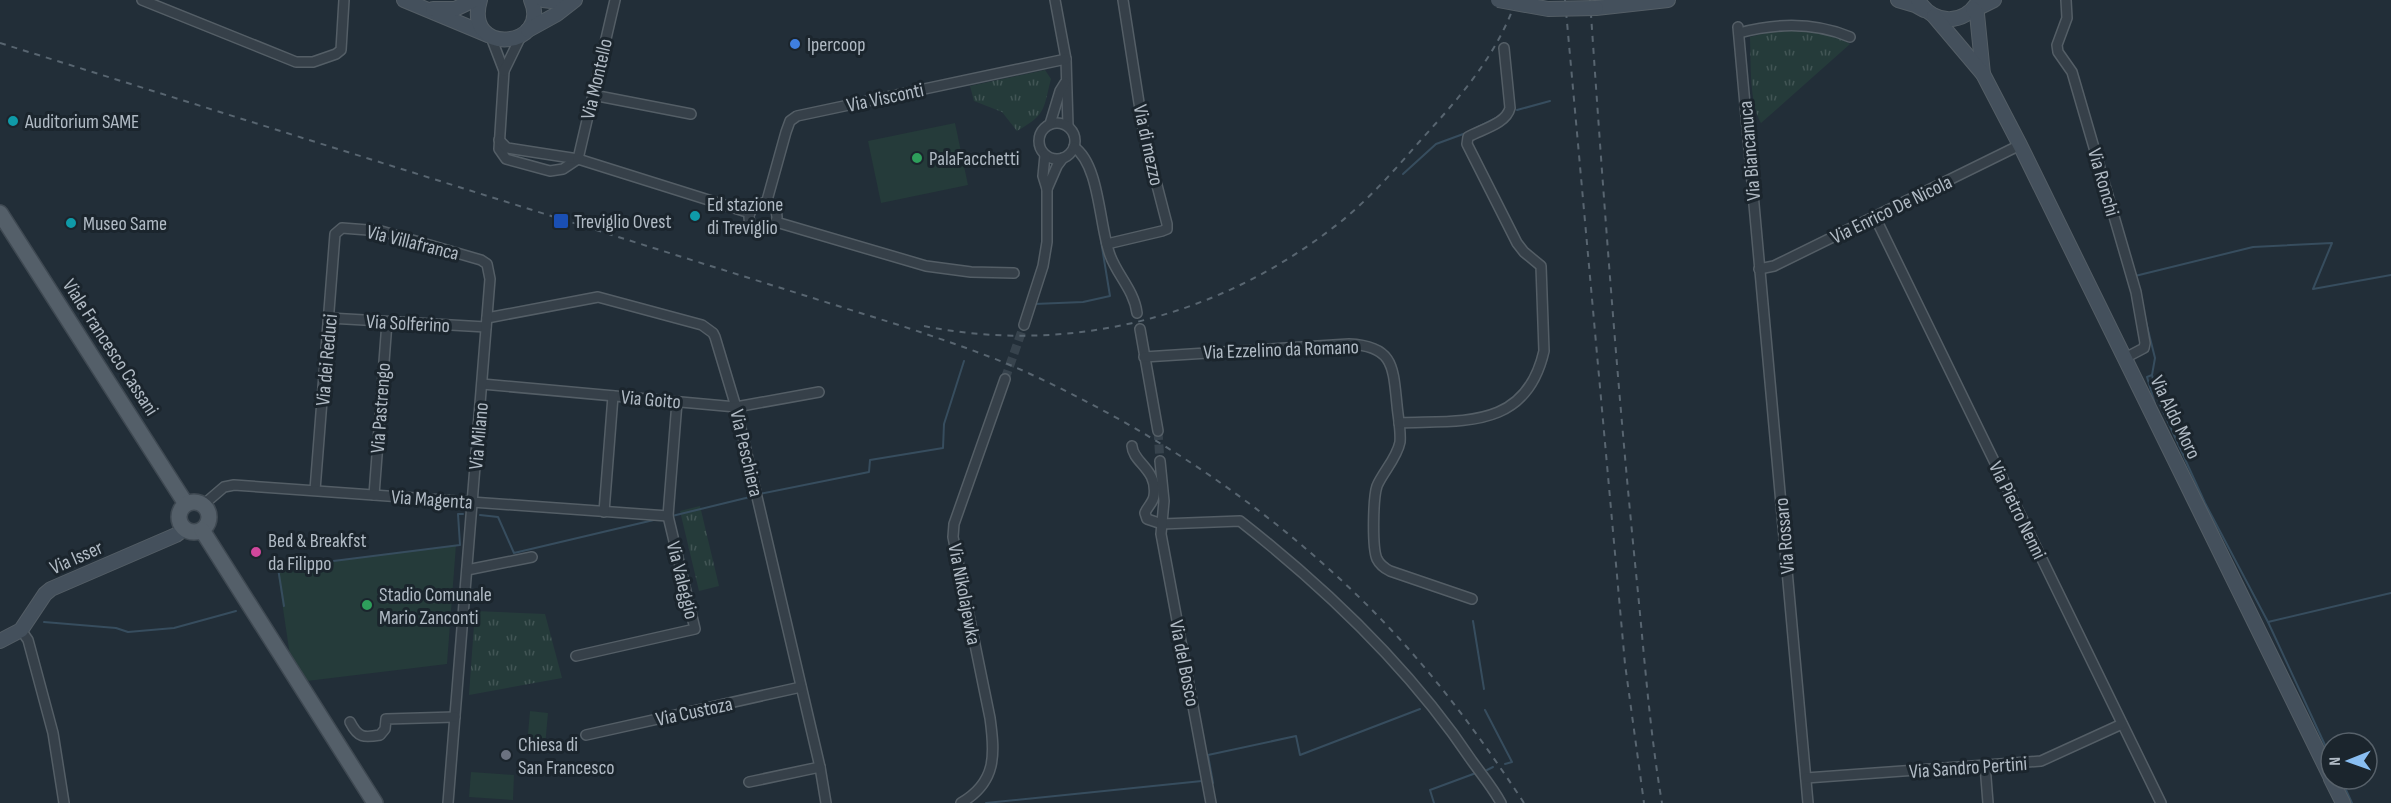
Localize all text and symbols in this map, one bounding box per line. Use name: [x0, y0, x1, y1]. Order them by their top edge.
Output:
place label: Ipercoop: [807, 33, 866, 57]
street label: Via Montello: [576, 36, 618, 122]
marker: Ipercoop: [788, 37, 802, 51]
street label: Via Visconti: [844, 78, 926, 118]
street label: Via Biancanuca: [1734, 100, 1766, 202]
street label: Via di mezzo: [1128, 103, 1168, 188]
place label: Auditorium SAME: [24, 110, 139, 134]
marker: Auditorium SAME: [6, 114, 20, 128]
street label: Via Ronchi: [2082, 145, 2124, 219]
place label: PalaFacchetti: [929, 147, 1020, 171]
marker: PalaFacchetti: [910, 151, 924, 165]
street label: Via Enrico De Nicola: [1827, 170, 1956, 250]
place label: Ed stazione di Treviglio: [707, 193, 783, 240]
marker: Ed stazione di Treviglio: [688, 209, 702, 223]
place label: Treviglio Ovest: [574, 210, 672, 234]
place label: Museo Same: [83, 212, 167, 236]
marker: Treviglio Ovest: [552, 212, 570, 230]
marker: Museo Same: [64, 216, 78, 230]
street label: Via Villafranca: [364, 220, 461, 266]
street label: Viale Francesco Cassani: [57, 275, 163, 420]
street label: Via Solferino: [365, 310, 450, 338]
street label: Via dei Reduci: [311, 313, 343, 407]
street label: Via Ezzelino da Romano: [1203, 335, 1359, 365]
street label: Via Pastrengo: [366, 362, 396, 454]
street label: Via Aldo Moro: [2145, 372, 2206, 463]
street label: Via Goito: [620, 385, 682, 415]
street label: Via Milano: [464, 401, 494, 471]
street label: Via Peschiera: [724, 407, 768, 499]
street label: Via Pietro Nenni: [1983, 458, 2051, 563]
street label: Via Magenta: [390, 485, 473, 515]
street label: Via Rossaro: [1770, 497, 1800, 575]
place label: Bed & Breakfst da Filippo: [268, 529, 366, 576]
street label: Via Isser: [46, 536, 107, 580]
street label: Via Valeggio: [661, 539, 703, 622]
street label: Via Nikolajewka: [942, 542, 986, 647]
marker: Bed & Breakfst da Filippo: [249, 545, 263, 559]
place label: Stadio Comunale Mario Zanconti: [379, 583, 492, 630]
marker: Stadio Comunale Mario Zanconti: [360, 598, 374, 612]
street label: Via del Bosco: [1164, 618, 1204, 708]
street label: Via Custoza: [654, 692, 735, 732]
north arrow: [2319, 731, 2379, 791]
place label: Chiesa di San Francesco: [518, 733, 615, 780]
marker: Chiesa di San Francesco: [499, 748, 513, 762]
street label: Via Sandro Pertini: [1908, 752, 2028, 784]
text: N: [2326, 757, 2345, 766]

